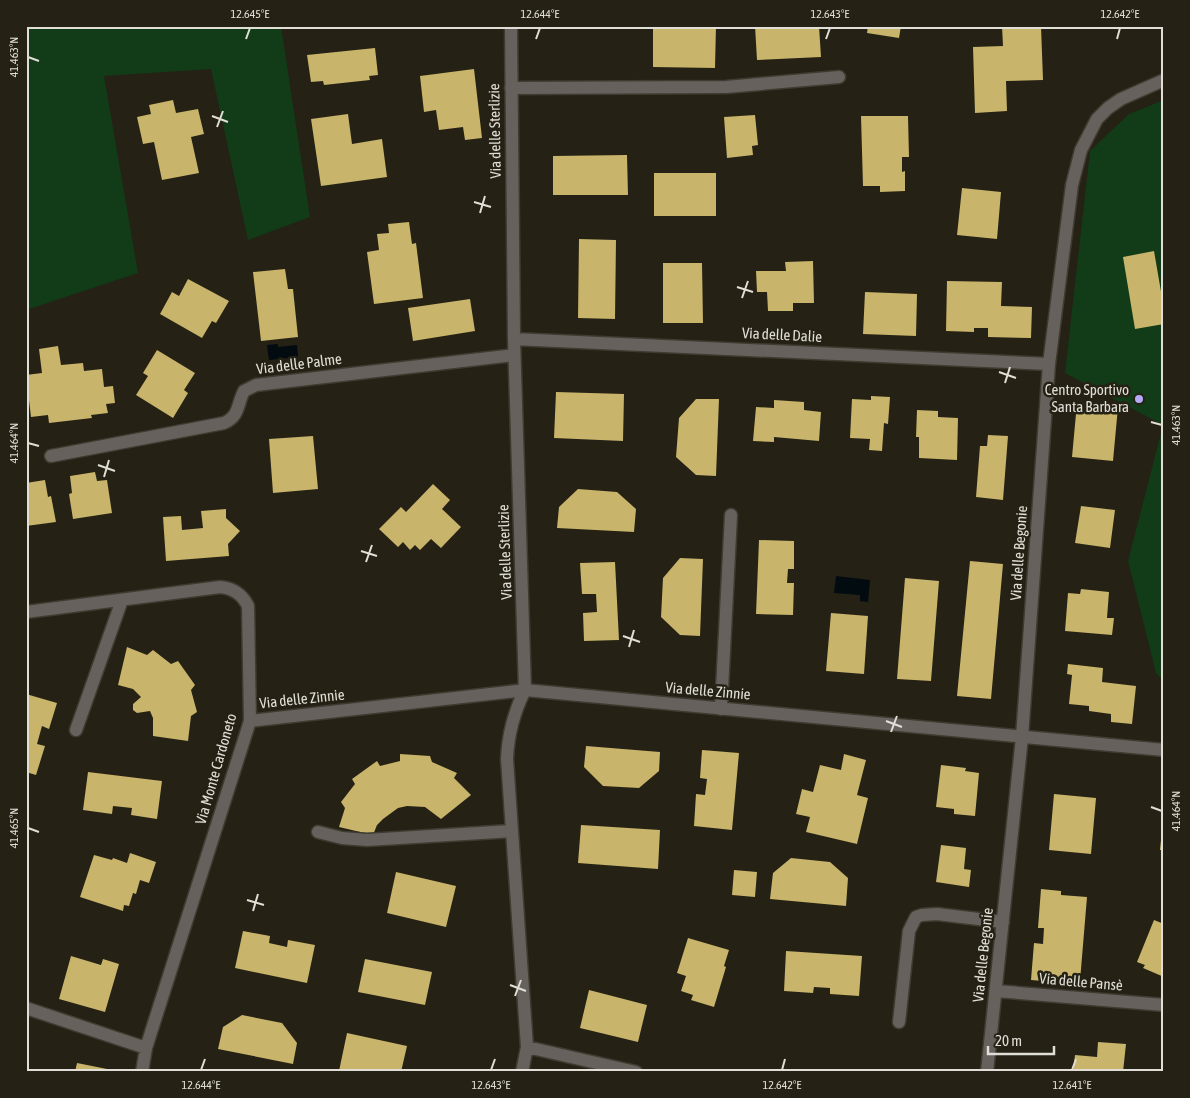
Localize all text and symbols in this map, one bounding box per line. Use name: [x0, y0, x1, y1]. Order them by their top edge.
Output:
text: 12.645°E: [231, 7, 269, 21]
text: 12.644°E: [521, 7, 559, 21]
text: 12.643°E: [811, 7, 849, 21]
text: 12.642°E: [1101, 7, 1139, 21]
text: 41.463°N: [7, 37, 21, 77]
street label: Via delle Sterlizie: [485, 83, 504, 179]
street label: Via delle Dalie: [742, 324, 823, 345]
street label: Via delle Palme: [255, 350, 343, 377]
place label: Centro Sportivo Santa Barbara: [1045, 381, 1129, 415]
marker: Centro Sportivo Santa Barbara: [1133, 393, 1145, 405]
text: 41.463°N: [1169, 405, 1183, 445]
text: 41.464°N: [7, 423, 21, 463]
street label: Via delle Sterlizie: [494, 504, 515, 600]
street label: Via delle Begonie: [1007, 505, 1030, 601]
street label: Via delle Zinnie: [665, 678, 752, 703]
street label: Via delle Zinnie: [259, 686, 345, 711]
street label: Via Monte Cardoneto: [192, 711, 240, 826]
text: 41.464°N: [1169, 791, 1183, 831]
text: 41.465°N: [7, 808, 21, 848]
street label: Via delle Begonie: [969, 907, 996, 1003]
street label: Via delle Pansè: [1039, 969, 1124, 994]
scale bar: [988, 1023, 1054, 1055]
text: 20 m: [995, 1032, 1022, 1049]
text: 12.644°E: [182, 1078, 220, 1092]
text: 12.643°E: [472, 1078, 510, 1092]
text: 12.642°E: [763, 1078, 801, 1092]
text: 12.641°E: [1053, 1078, 1091, 1092]

